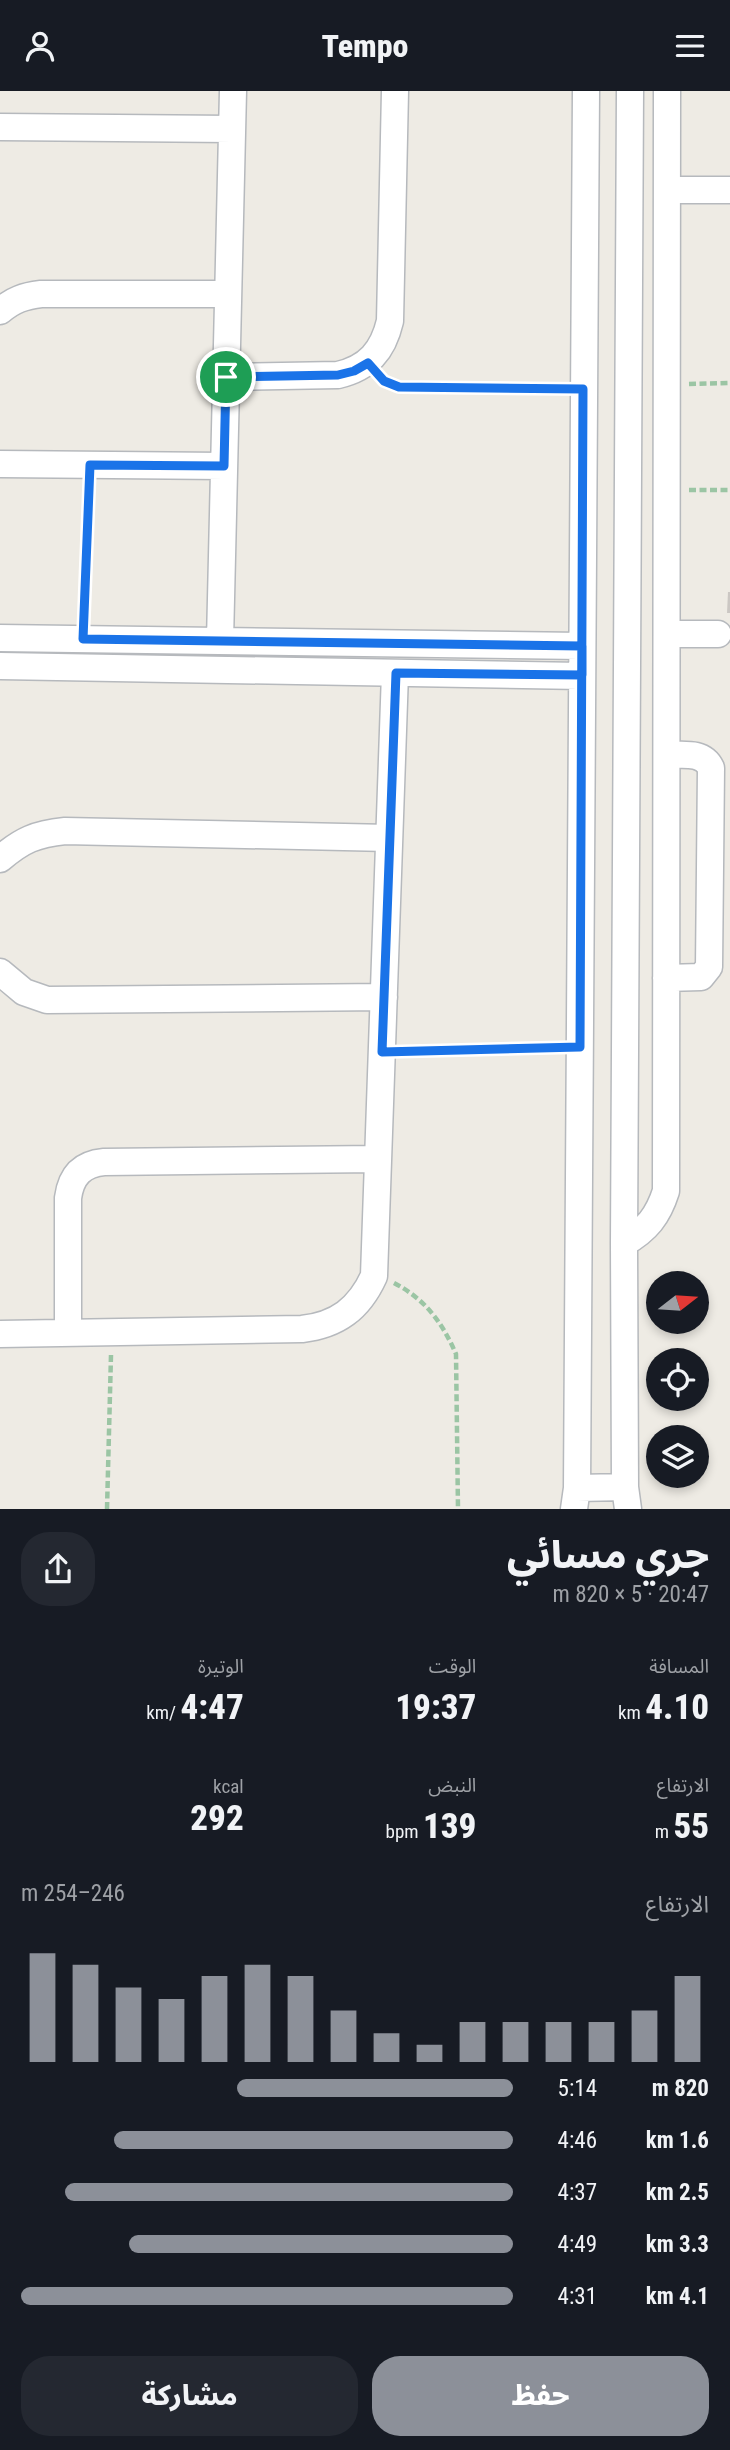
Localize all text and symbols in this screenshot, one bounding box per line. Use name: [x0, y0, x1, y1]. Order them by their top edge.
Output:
icon: person: [21, 27, 59, 65]
text: Tempo: [322, 27, 408, 65]
icon: menu: [671, 27, 709, 65]
pin: [196, 347, 256, 407]
icon: arrive: [207, 358, 245, 396]
north arrow: [646, 1271, 709, 1333]
map controls: [646, 1271, 709, 1488]
button: locate: [646, 1348, 709, 1411]
button: layers: [646, 1425, 709, 1488]
button: share: [21, 1532, 95, 1606]
text: جري مسائي: [507, 1533, 709, 1577]
text: 20:47 · 5 × 820 m: [553, 1581, 709, 1608]
text: الوتيرة: [198, 1655, 244, 1678]
text: الوقت: [429, 1655, 476, 1678]
text: المسافة: [649, 1655, 709, 1678]
text: 4:47: [180, 1687, 244, 1728]
text: 19:37: [395, 1687, 476, 1728]
text: 4.10: [645, 1687, 709, 1728]
text: /km: [146, 1701, 180, 1724]
text: km: [618, 1701, 645, 1724]
text: النبض: [428, 1774, 476, 1797]
text: الارتفاع: [657, 1774, 709, 1797]
text: kcal: [213, 1775, 244, 1798]
text: 292: [190, 1798, 244, 1839]
text: 139: [423, 1806, 476, 1847]
text: 55: [673, 1806, 709, 1847]
text: bpm: [386, 1820, 423, 1843]
text: m: [655, 1820, 673, 1843]
text: 246–254 m: [21, 1880, 125, 1907]
text: الارتفاع: [646, 1891, 709, 1918]
text: 5:14: [558, 2075, 597, 2102]
text: 820 m: [652, 2075, 709, 2102]
text: 4:46: [558, 2127, 597, 2154]
text: 1.6 km: [646, 2127, 709, 2154]
text: 4:37: [558, 2179, 597, 2206]
text: 2.5 km: [646, 2179, 709, 2206]
text: 4:49: [558, 2231, 597, 2258]
text: 3.3 km: [646, 2231, 709, 2258]
text: 4:31: [558, 2283, 597, 2310]
text: 4.1 km: [646, 2283, 709, 2310]
button: مشاركة: [21, 2356, 358, 2436]
button: حفظ: [372, 2356, 709, 2436]

